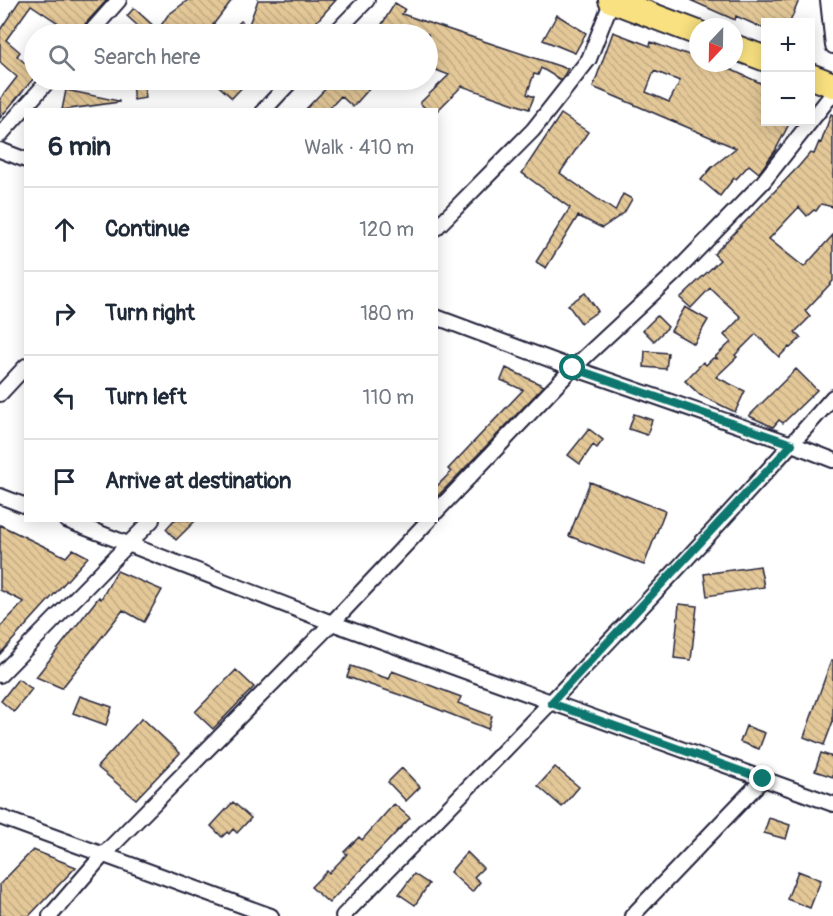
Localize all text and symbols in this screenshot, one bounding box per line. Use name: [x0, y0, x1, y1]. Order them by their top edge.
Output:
north arrow: [689, 18, 743, 72]
map controls: [761, 18, 815, 126]
button: +: [761, 18, 815, 72]
search box: [24, 24, 438, 90]
icon: search: [45, 41, 78, 74]
text: Search here: [93, 43, 200, 71]
button: −: [761, 72, 815, 126]
text: 6 min: [48, 131, 111, 163]
text: Walk · 410 m: [304, 135, 414, 160]
icon: ahead: [48, 213, 81, 246]
text: Continue: [105, 215, 189, 243]
text: 120 m: [359, 217, 414, 242]
icon: right: [48, 297, 81, 330]
text: Turn right: [105, 299, 195, 327]
text: 180 m: [360, 301, 414, 326]
route start: [559, 354, 585, 380]
icon: left: [48, 381, 81, 414]
text: Turn left: [105, 383, 187, 411]
text: 110 m: [363, 385, 414, 410]
icon: arrive: [48, 465, 81, 498]
text: Arrive at destination: [105, 467, 291, 495]
route end: [749, 765, 775, 791]

